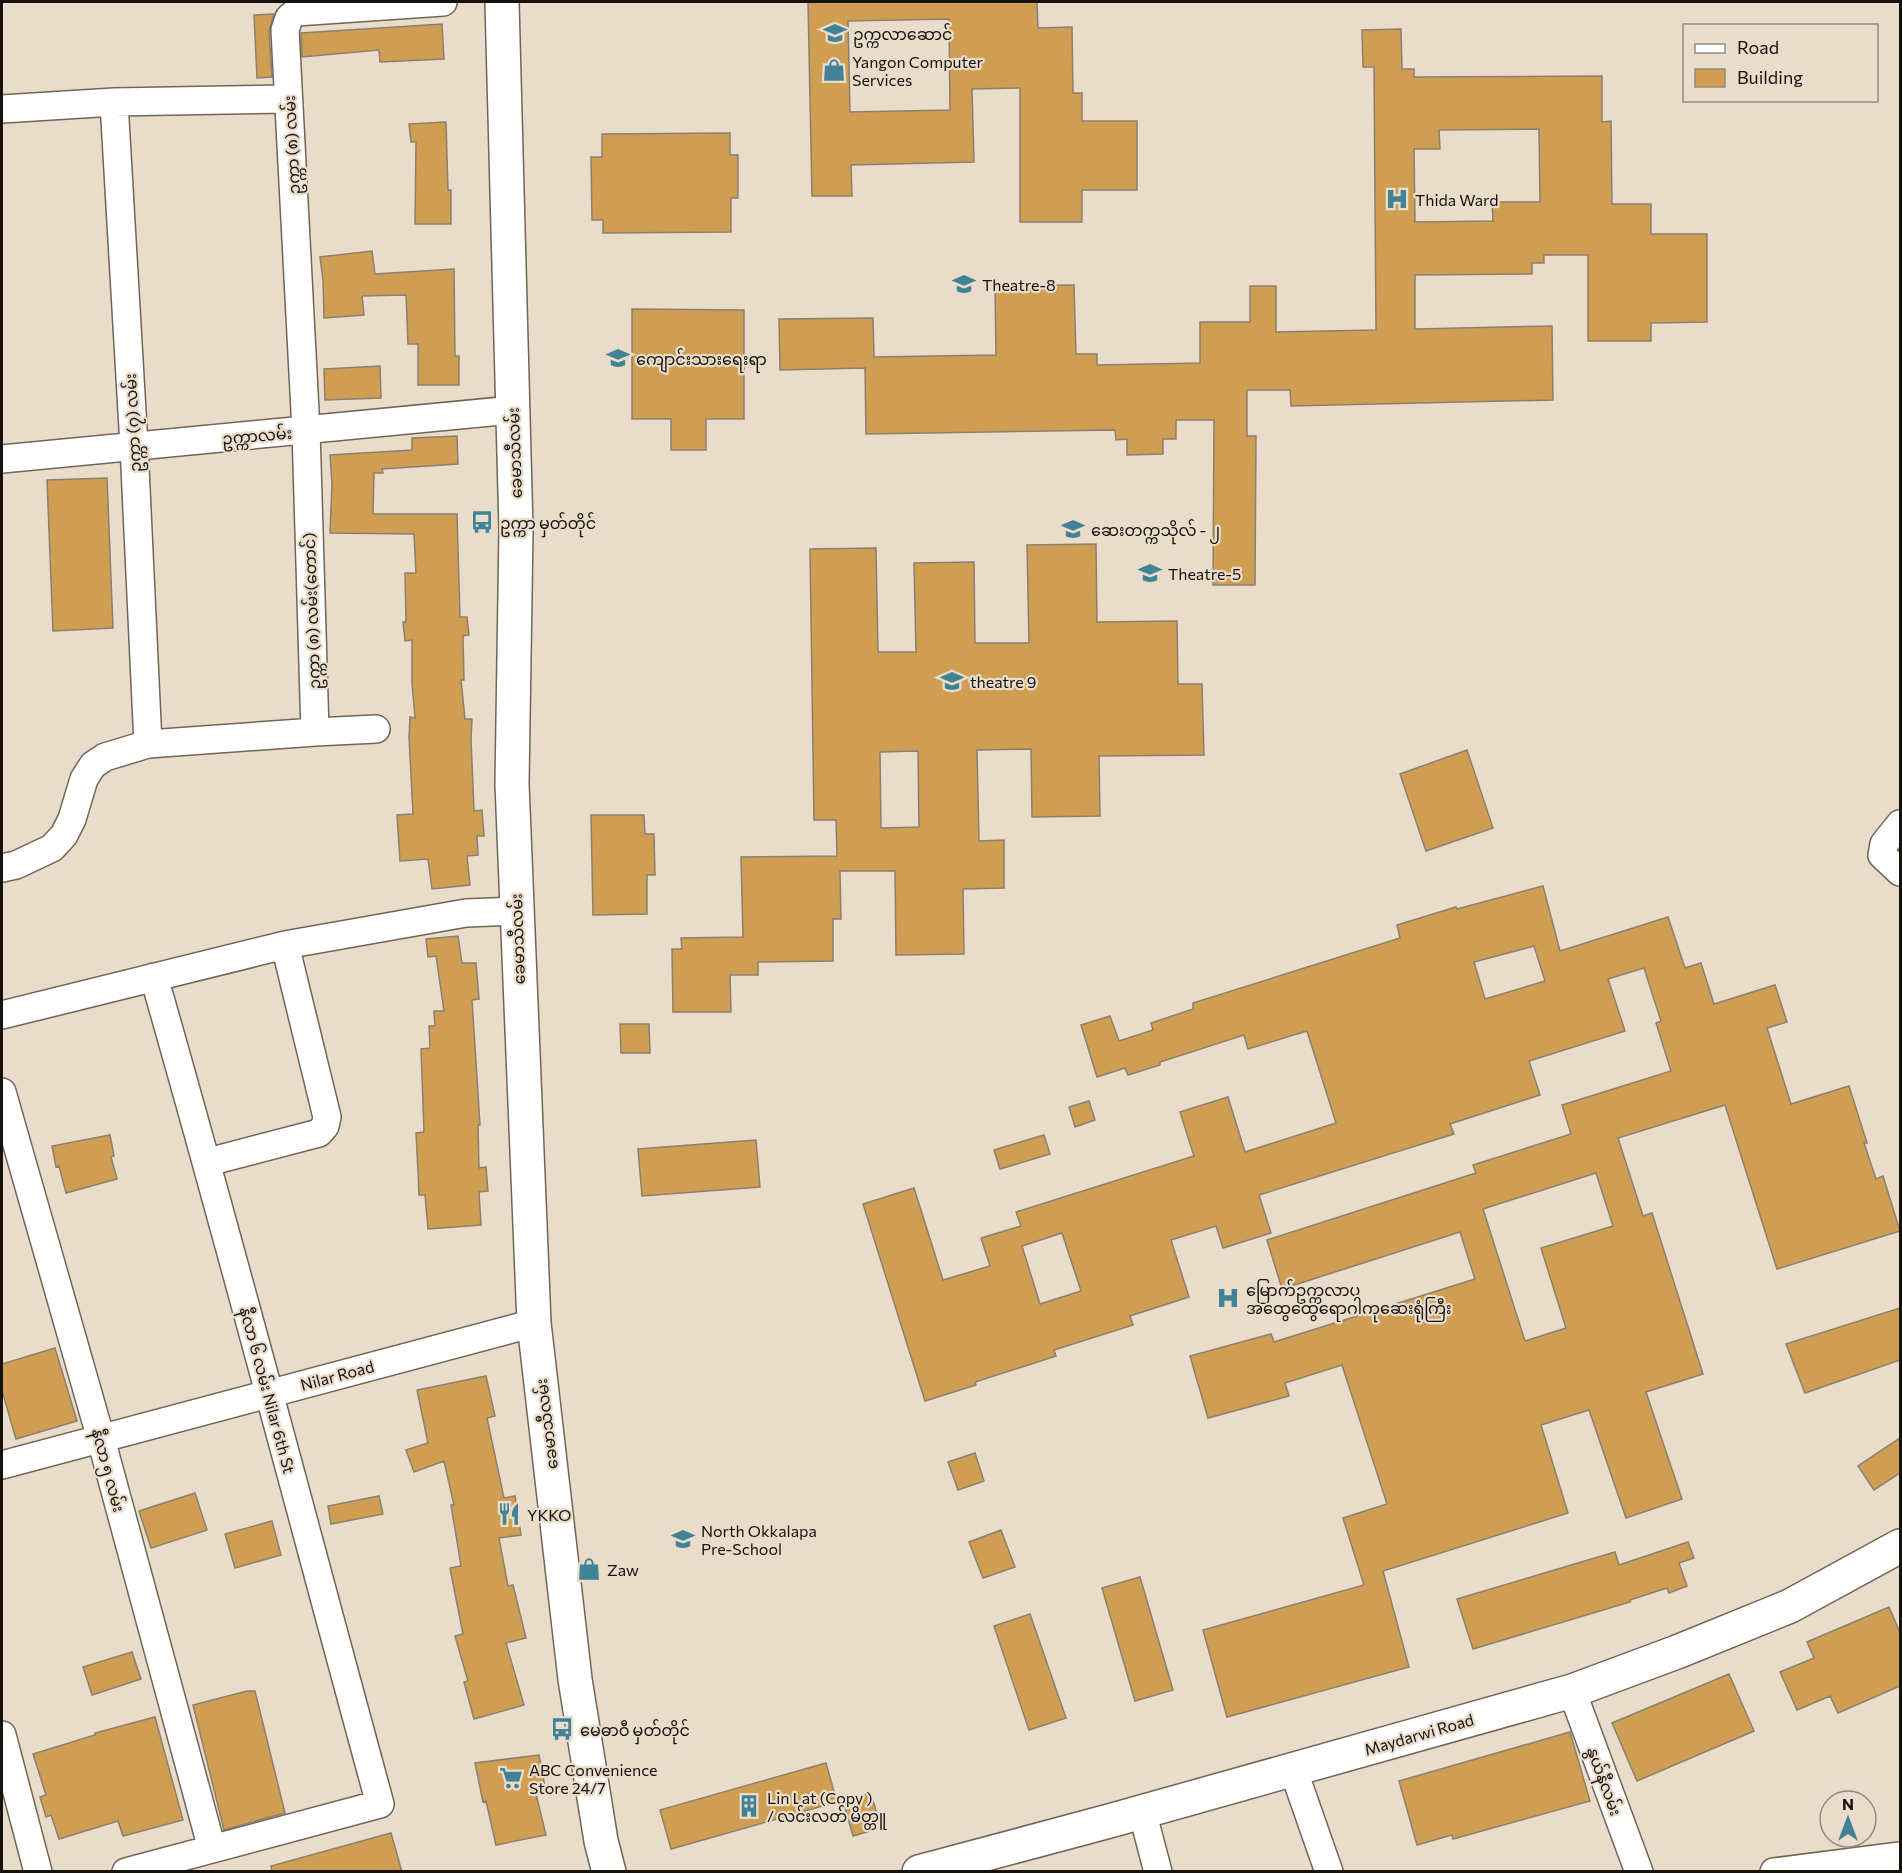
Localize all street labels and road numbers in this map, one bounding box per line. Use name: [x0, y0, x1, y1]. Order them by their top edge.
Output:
street label: ဥက္ကာ (၈) လမ်း: [278, 95, 308, 195]
street label: ဥက္ကာ (၇) လမ်း: [119, 373, 149, 473]
street label: ခေမာသီလမ်း: [502, 407, 525, 499]
street label: ဥက္ကာလမ်း: [221, 421, 293, 453]
street label: ဥက္ကာ (၈) လမ်း(တောင်): [298, 532, 328, 690]
street label: ခေမာသီလမ်း: [505, 893, 528, 985]
street label: နီလာ ၆ လမ်း Nilar 6th St: [232, 1304, 300, 1477]
street label: Nilar Road: [298, 1356, 376, 1394]
street label: ခေမာသီလမ်း: [530, 1378, 561, 1471]
street label: နီလာ ၅ လမ်း: [84, 1426, 130, 1515]
street label: Maydarwi Road: [1362, 1709, 1476, 1759]
street label: နွယ်နီလမ်း: [1579, 1744, 1627, 1820]

